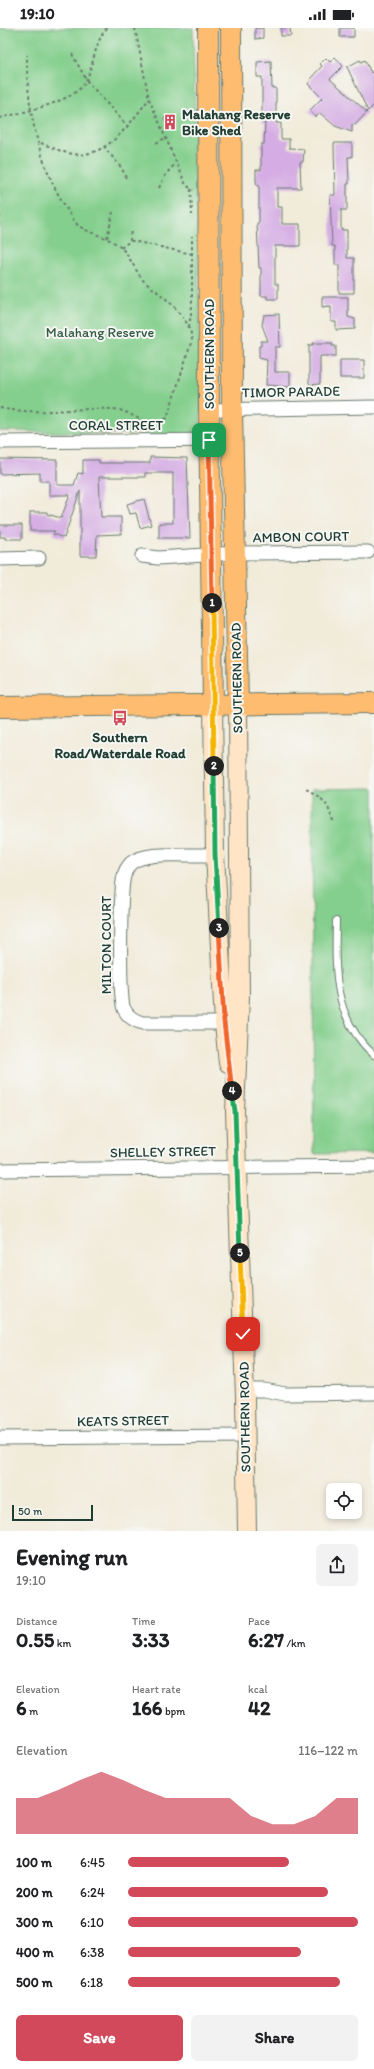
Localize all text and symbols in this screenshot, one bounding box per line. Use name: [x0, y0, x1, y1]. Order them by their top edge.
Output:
text: 19:10: [20, 5, 55, 23]
place label: Malahang Reserve Bike Shed: [182, 106, 291, 139]
building icon: Malahang Reserve Bike Shed: [161, 113, 179, 131]
street label: SOUTHERN ROAD: [201, 299, 218, 409]
park label: Malahang Reserve: [46, 324, 155, 341]
street label: TIMOR PARADE: [242, 383, 340, 401]
street label: CORAL STREET: [69, 417, 163, 434]
pin: [192, 423, 226, 457]
icon: arrive: [198, 429, 220, 451]
street label: AMBON COURT: [253, 528, 350, 546]
pin: 1: [202, 593, 222, 613]
text: 1: [209, 596, 215, 609]
street label: SOUTHERN ROAD: [228, 623, 246, 733]
bus stop icon: Southern Road/Waterdale Road: [111, 709, 129, 727]
place label: Southern Road/Waterdale Road: [55, 729, 186, 762]
pin: 2: [204, 756, 224, 776]
text: 2: [211, 759, 217, 772]
street label: MILTON COURT: [98, 895, 115, 994]
pin: 3: [209, 918, 229, 938]
text: 3: [216, 921, 222, 934]
pin: 4: [222, 1081, 242, 1101]
text: 4: [229, 1084, 235, 1097]
street label: SHELLEY STREET: [110, 1143, 216, 1161]
pin: 5: [230, 1243, 250, 1263]
text: 5: [237, 1246, 243, 1259]
pin: [226, 1317, 260, 1351]
icon: check: [232, 1323, 254, 1345]
street label: SOUTHERN ROAD: [236, 1362, 254, 1472]
street label: KEATS STREET: [77, 1412, 169, 1430]
map controls: [326, 1483, 362, 1519]
button: locate: [326, 1483, 362, 1519]
scale bar: [12, 1503, 93, 1522]
text: 50 m: [18, 1505, 42, 1518]
text: Evening run: [16, 1544, 128, 1571]
button: share: [316, 1544, 358, 1586]
text: 19:10: [16, 1573, 46, 1588]
text: Distance: [16, 1615, 57, 1628]
text: Time: [132, 1615, 155, 1628]
text: Pace: [248, 1615, 270, 1628]
text: 0.55: [16, 1628, 54, 1652]
text: 3:33: [132, 1628, 170, 1652]
text: 6:27: [248, 1628, 284, 1652]
text: km: [54, 1637, 71, 1650]
text: /km: [284, 1637, 306, 1650]
text: Elevation: [16, 1683, 60, 1696]
text: Heart rate: [132, 1683, 181, 1696]
text: kcal: [248, 1683, 268, 1696]
text: 6: [16, 1696, 27, 1720]
text: 166: [132, 1696, 162, 1720]
text: 42: [248, 1696, 271, 1720]
text: m: [27, 1705, 38, 1718]
text: bpm: [162, 1705, 185, 1718]
text: Elevation: [16, 1743, 68, 1758]
text: 116–122 m: [298, 1743, 358, 1758]
text: 100 m: [16, 1855, 52, 1870]
text: 6:45: [80, 1855, 105, 1870]
text: 200 m: [16, 1885, 53, 1900]
text: 6:24: [80, 1885, 105, 1900]
text: 300 m: [16, 1915, 53, 1930]
text: 6:10: [80, 1915, 104, 1930]
text: 400 m: [16, 1945, 54, 1960]
text: 6:38: [80, 1945, 104, 1960]
text: 500 m: [16, 1975, 53, 1990]
text: 6:18: [80, 1975, 103, 1990]
button: Save: [16, 2015, 183, 2061]
button: Share: [191, 2015, 358, 2061]

